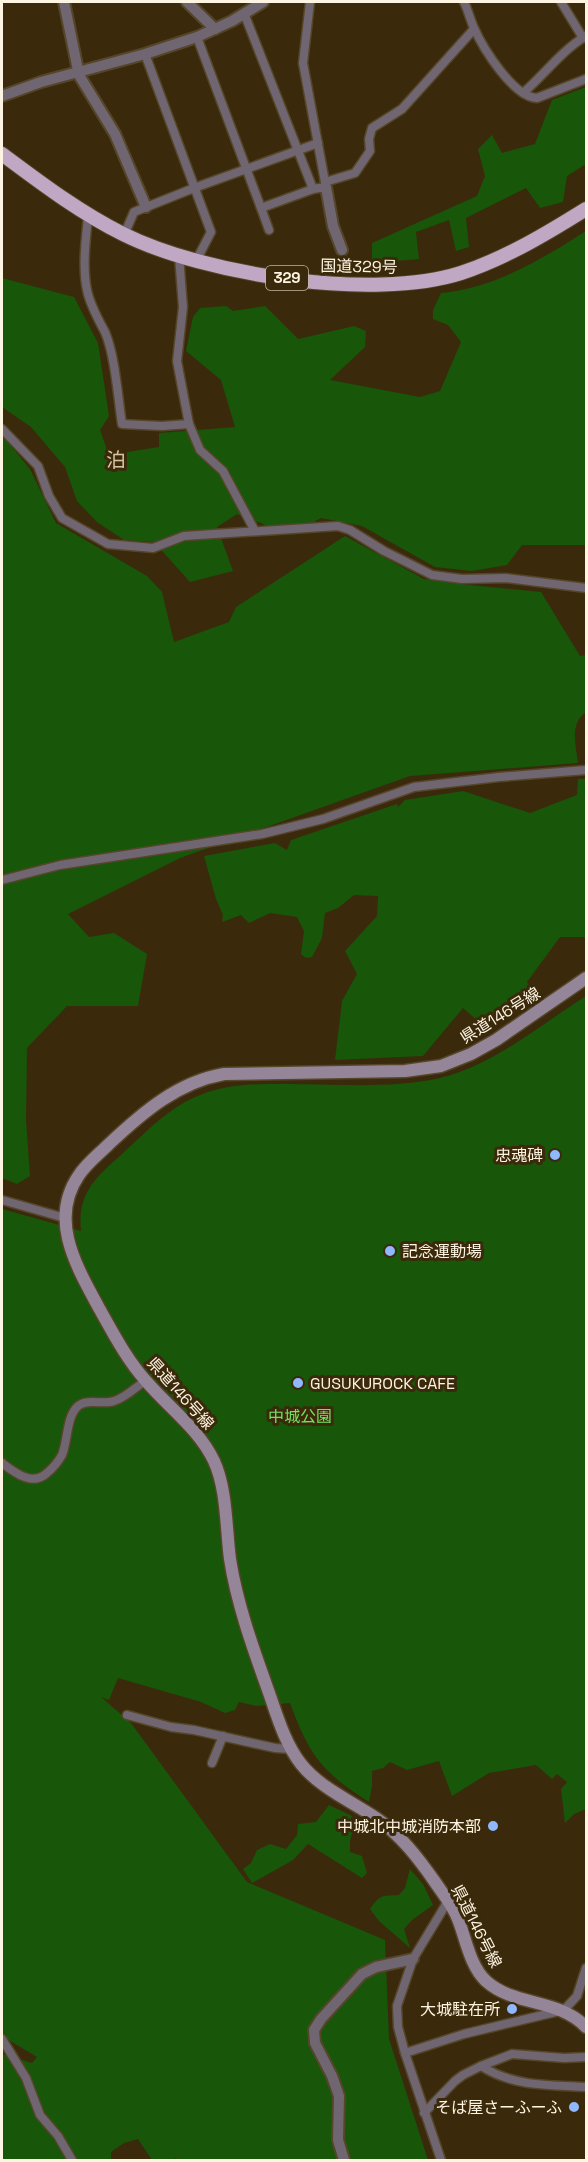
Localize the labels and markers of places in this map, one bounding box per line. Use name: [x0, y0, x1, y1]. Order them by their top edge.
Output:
place label: 忠魂碑: [495, 1145, 543, 1166]
marker: 忠魂碑: [548, 1148, 562, 1162]
place label: 記念運動場: [402, 1241, 482, 1262]
marker: 記念運動場: [383, 1244, 397, 1258]
place label: GUSUKUROCK CAFE: [310, 1373, 455, 1394]
marker: GUSUKUROCK CAFE: [291, 1376, 305, 1390]
place label: 中城北中城消防本部: [337, 1816, 481, 1837]
marker: 中城北中城消防本部: [486, 1819, 500, 1833]
place label: 大城駐在所: [420, 1999, 500, 2020]
marker: 大城駐在所: [505, 2002, 519, 2016]
place label: そば屋さーふーふ: [435, 2097, 562, 2118]
marker: そば屋さーふーふ: [567, 2100, 581, 2114]

